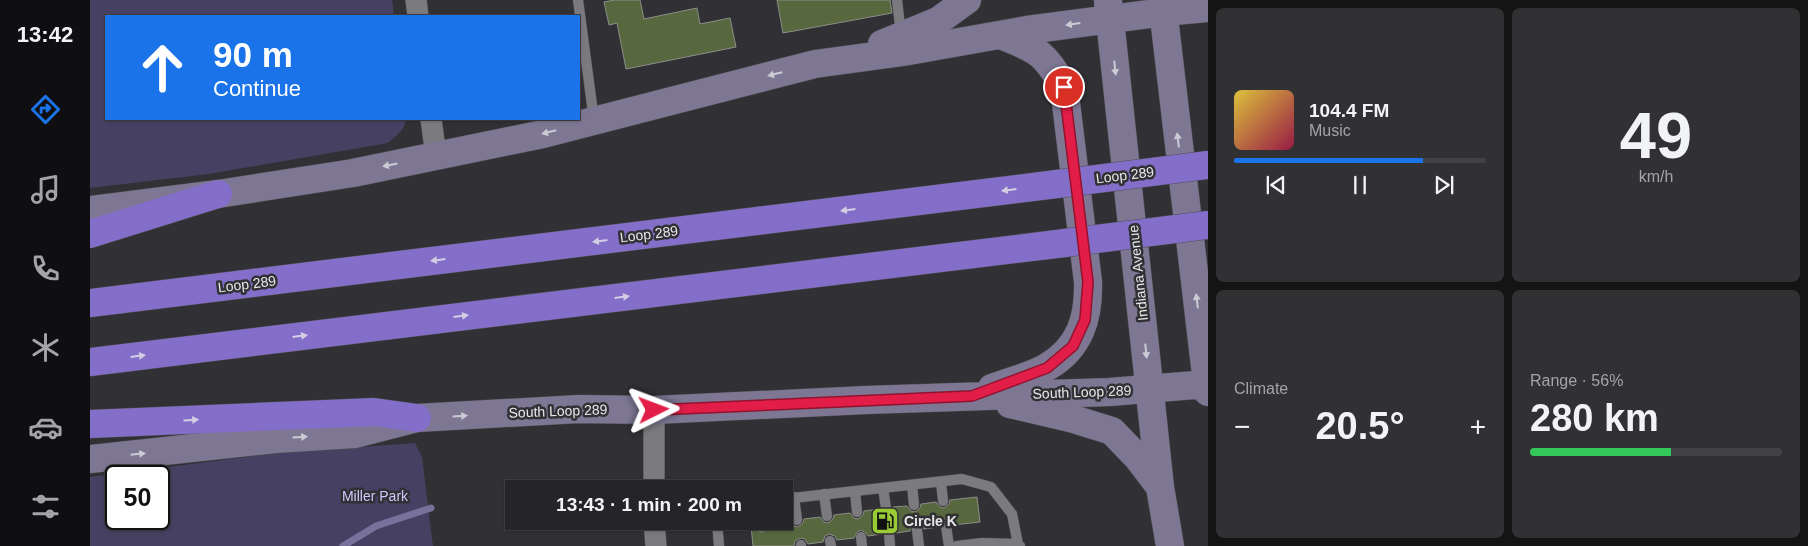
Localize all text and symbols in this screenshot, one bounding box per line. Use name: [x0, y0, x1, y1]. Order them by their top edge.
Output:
one-way arrow: [1064, 20, 1080, 28]
text: 13:42: [17, 22, 73, 47]
icon: ahead: [130, 35, 195, 100]
text: 90 m: [213, 35, 293, 74]
one-way arrow: [1111, 60, 1119, 76]
pin: [1043, 66, 1085, 108]
one-way arrow: [767, 70, 782, 78]
icon: arrive: [1050, 73, 1078, 101]
text: Continue: [213, 76, 301, 101]
icon: directions: [28, 92, 63, 127]
text: 49: [1620, 99, 1692, 172]
text: 104.4 FM: [1309, 100, 1389, 121]
text: Music: [1309, 122, 1351, 139]
one-way arrow: [542, 128, 557, 136]
one-way arrow: [1174, 131, 1182, 147]
one-way arrow: [383, 161, 398, 169]
street label: Loop 289: [1095, 163, 1155, 186]
text: km/h: [1639, 168, 1673, 185]
icon: previous: [1262, 171, 1290, 199]
icon: pause: [1346, 171, 1374, 199]
icon: next: [1430, 171, 1458, 199]
icon: music: [28, 172, 63, 207]
one-way arrow: [1001, 186, 1017, 194]
one-way arrow: [839, 206, 855, 214]
street label: Loop 289: [619, 222, 679, 245]
street label: Indiana Avenue: [1125, 224, 1151, 322]
one-way arrow: [591, 237, 607, 245]
icon: phone: [28, 251, 63, 286]
one-way arrow: [430, 257, 446, 265]
street label: Loop 289: [217, 272, 277, 295]
one-way arrow: [615, 292, 631, 300]
one-way arrow: [1193, 293, 1201, 309]
one-way arrow: [453, 312, 469, 320]
icon: climate: [28, 330, 63, 365]
one-way arrow: [292, 332, 308, 340]
one-way arrow: [1142, 343, 1150, 359]
one-way arrow: [131, 352, 147, 360]
text: Range · 56%: [1530, 372, 1623, 389]
text: Climate: [1234, 380, 1288, 397]
street label: South Loop 289: [1032, 382, 1132, 402]
position arrow: [627, 383, 679, 435]
text: 280 km: [1530, 397, 1659, 439]
street label: South Loop 289: [508, 401, 608, 421]
text: 20.5°: [1315, 405, 1405, 447]
icon: car: [28, 410, 63, 445]
one-way arrow: [453, 411, 469, 419]
text: −: [1234, 411, 1250, 442]
text: +: [1470, 411, 1486, 442]
one-way arrow: [183, 416, 199, 424]
one-way arrow: [292, 433, 308, 441]
one-way arrow: [131, 450, 147, 458]
speed limit sign: 50: [105, 465, 170, 530]
park label: Miller Park: [342, 488, 409, 504]
icon: filters: [28, 489, 63, 524]
text: 13:43 · 1 min · 200 m: [556, 494, 742, 515]
fuel station icon: Circle K: [870, 506, 900, 536]
place label: Circle K: [904, 513, 957, 529]

